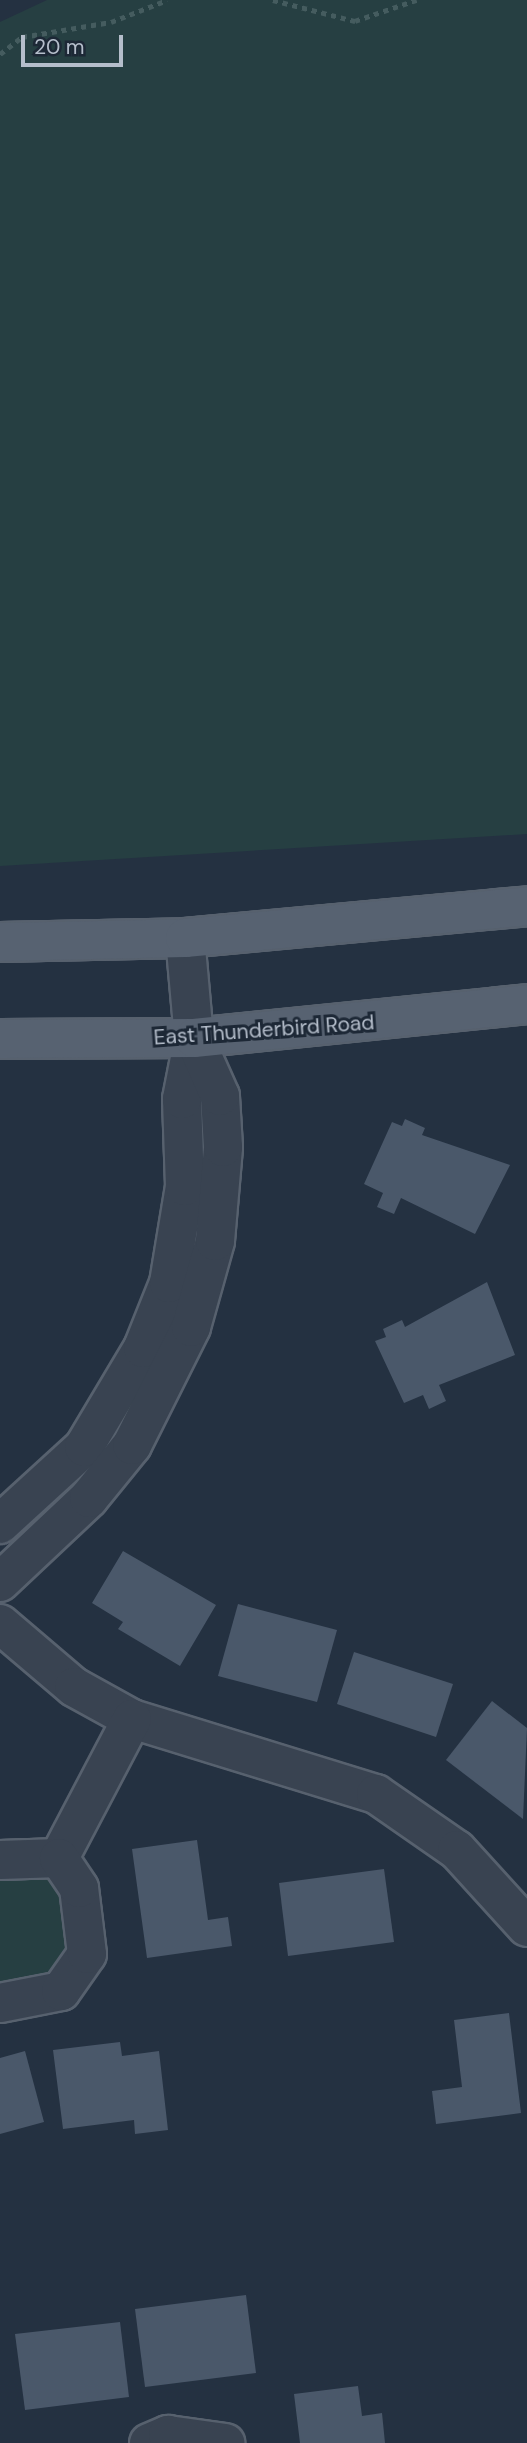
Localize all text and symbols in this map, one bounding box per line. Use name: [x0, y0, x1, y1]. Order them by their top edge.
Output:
scale bar: [24, 21, 126, 65]
text: 20 m: [34, 33, 85, 61]
street label: East Thunderbird Road: [153, 1010, 375, 1050]

